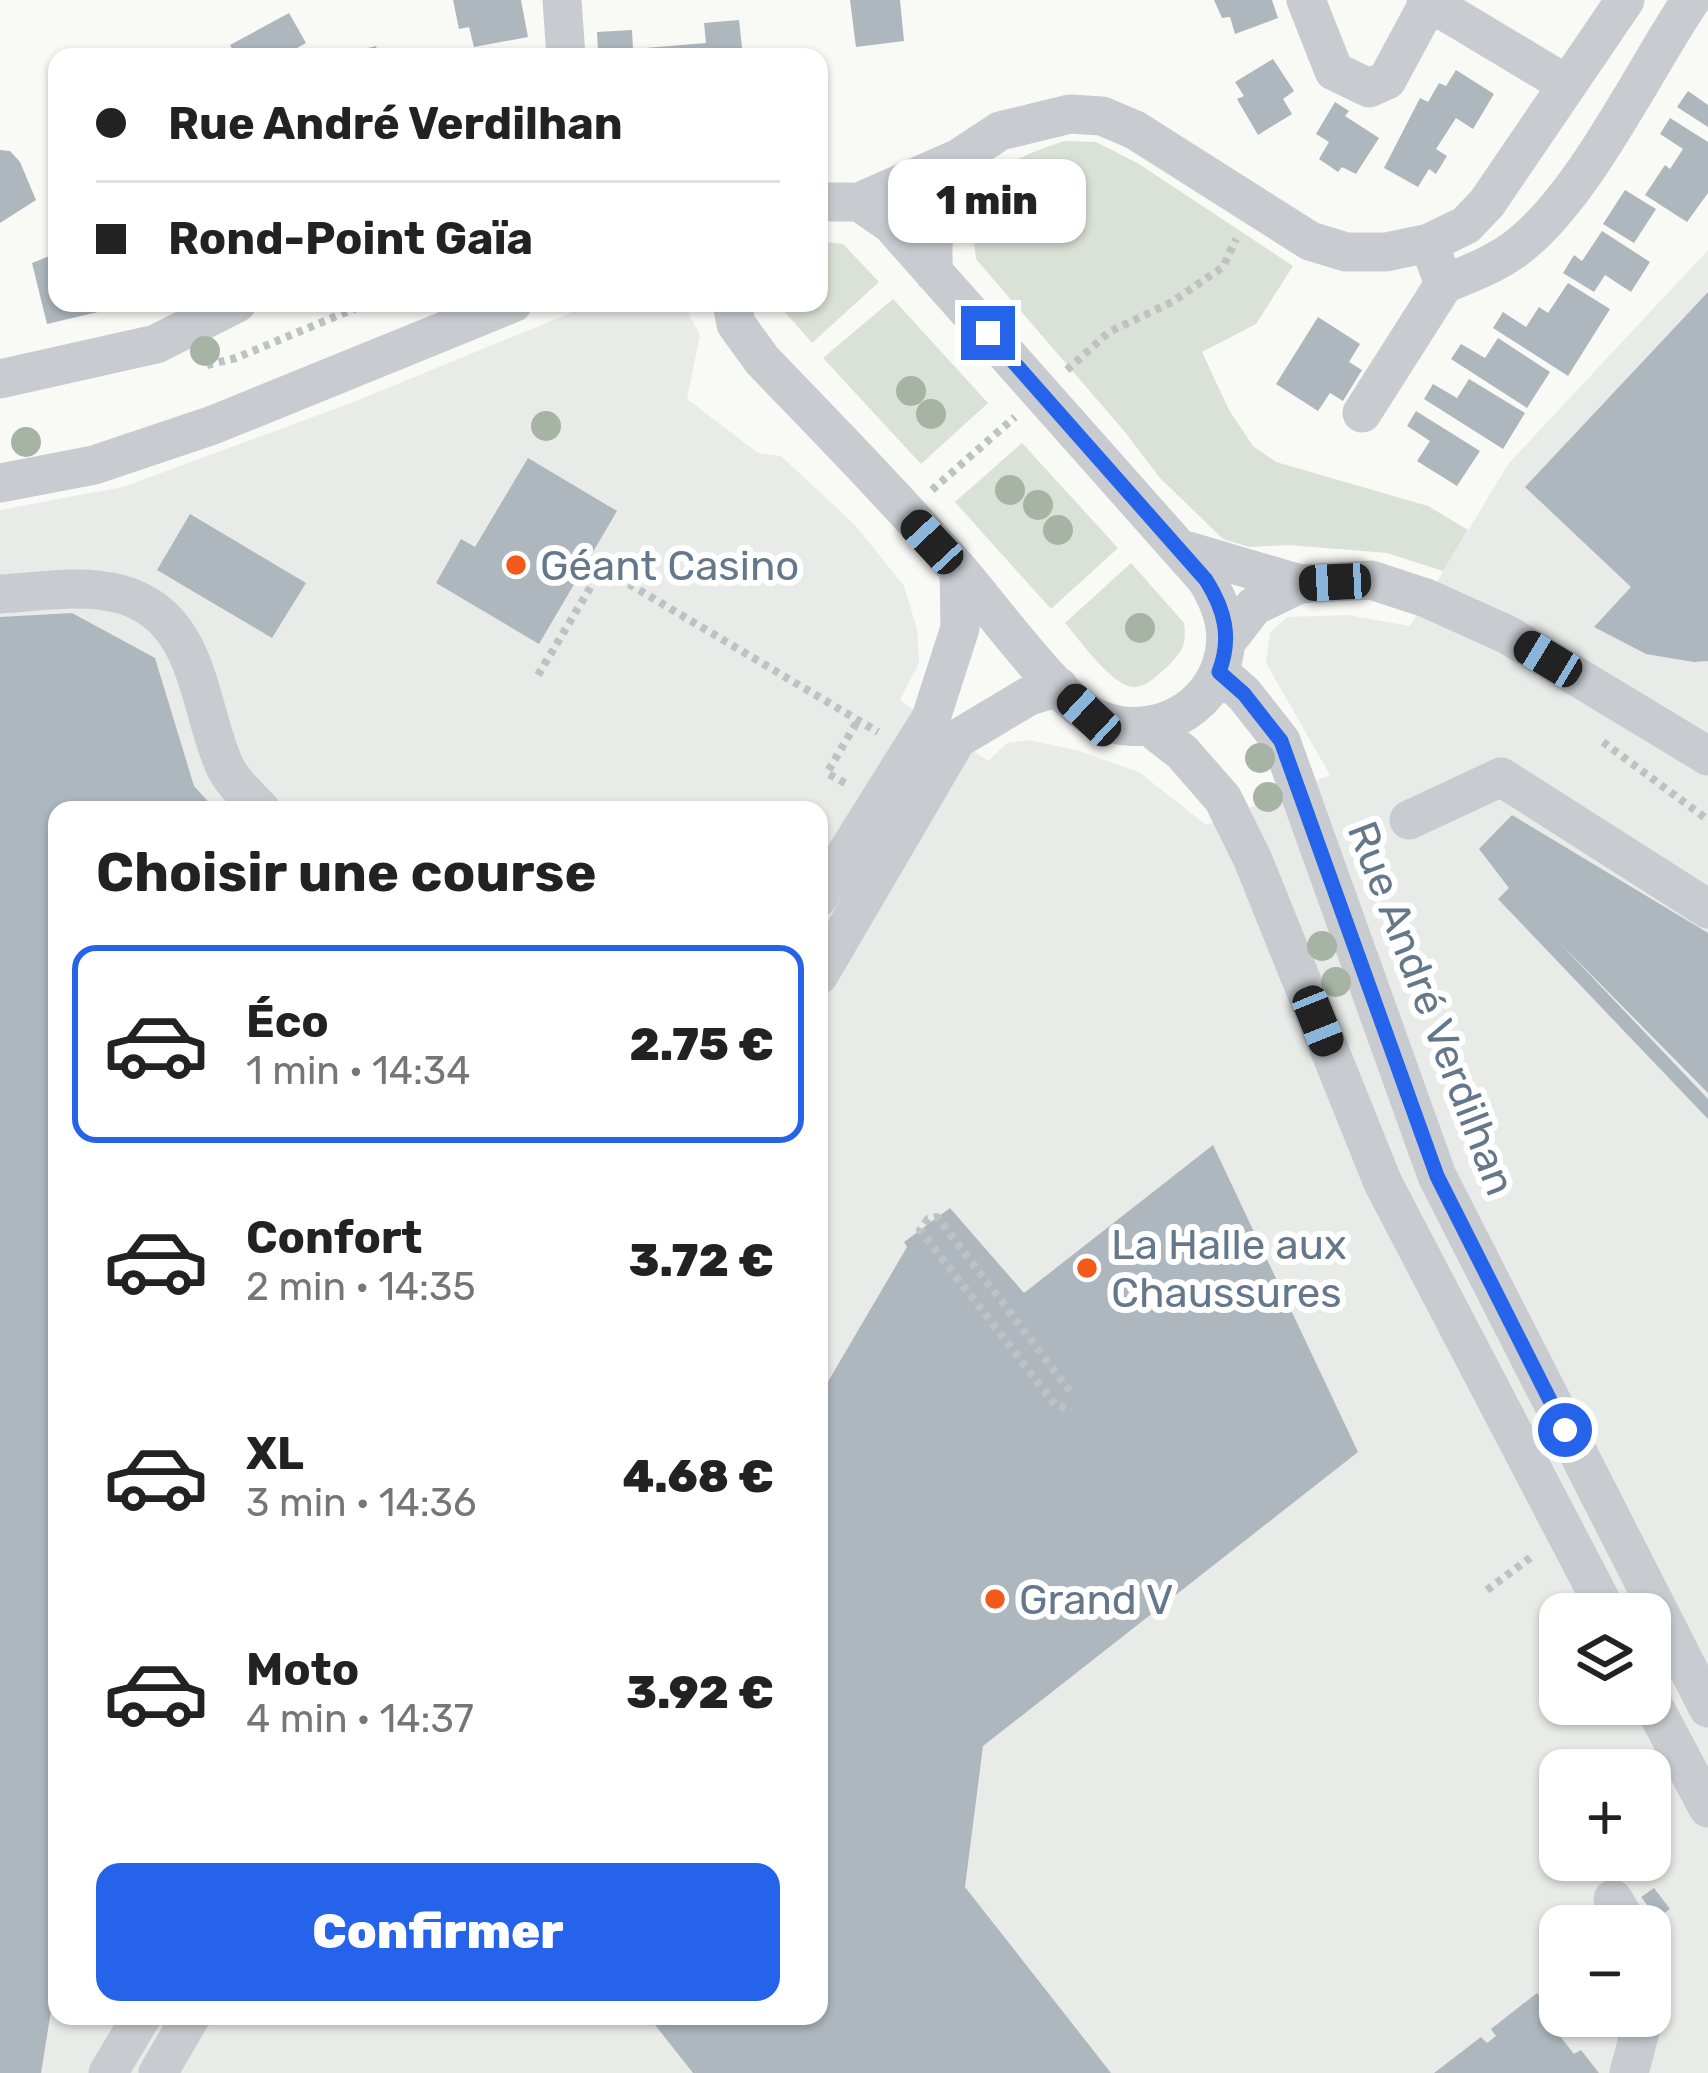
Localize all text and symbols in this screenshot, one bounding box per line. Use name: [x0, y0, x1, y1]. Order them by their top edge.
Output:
text: Rue André Verdilhan: [168, 97, 623, 150]
callout: 1 min: [889, 159, 1087, 243]
text: 1 min: [936, 178, 1038, 224]
text: Rond-Point Gaïa: [168, 212, 533, 265]
route end: [961, 306, 1015, 360]
car: [894, 503, 970, 581]
place label: Géant Casino: [540, 541, 799, 591]
marker: Géant Casino: [503, 552, 529, 578]
car: [1298, 562, 1372, 602]
car: [1508, 625, 1588, 693]
car: [1050, 677, 1128, 753]
street label: Rue André Verdilhan: [1337, 814, 1525, 1202]
text: Choisir une course: [96, 841, 597, 905]
car: [1288, 981, 1348, 1061]
icon: car: [102, 990, 210, 1098]
text: Éco: [246, 995, 329, 1048]
text: 2.75 €: [629, 1018, 774, 1071]
text: 1 min · 14:34: [246, 1048, 471, 1094]
icon: car: [102, 1206, 210, 1314]
text: Confort: [246, 1211, 422, 1264]
place label: La Halle aux Chaussures: [1111, 1220, 1347, 1318]
text: 3.72 €: [629, 1234, 774, 1287]
marker: La Halle aux Chaussures: [1074, 1255, 1100, 1281]
text: 2 min · 14:35: [246, 1264, 476, 1310]
route start: [1538, 1403, 1592, 1457]
icon: car: [102, 1422, 210, 1530]
text: XL: [246, 1427, 304, 1480]
text: 4.68 €: [622, 1450, 774, 1503]
text: 3 min · 14:36: [246, 1480, 477, 1526]
place label: Grand V: [1019, 1575, 1174, 1625]
marker: Grand V: [982, 1586, 1008, 1612]
map controls: [1539, 1593, 1671, 2037]
button: layers: [1539, 1593, 1671, 1725]
icon: car: [102, 1638, 210, 1746]
text: Moto: [246, 1643, 359, 1696]
text: 3.92 €: [626, 1666, 774, 1719]
text: 4 min · 14:37: [246, 1696, 474, 1742]
button: +: [1539, 1749, 1671, 1881]
button: Confirmer: [96, 1863, 780, 2001]
button: −: [1539, 1905, 1671, 2037]

